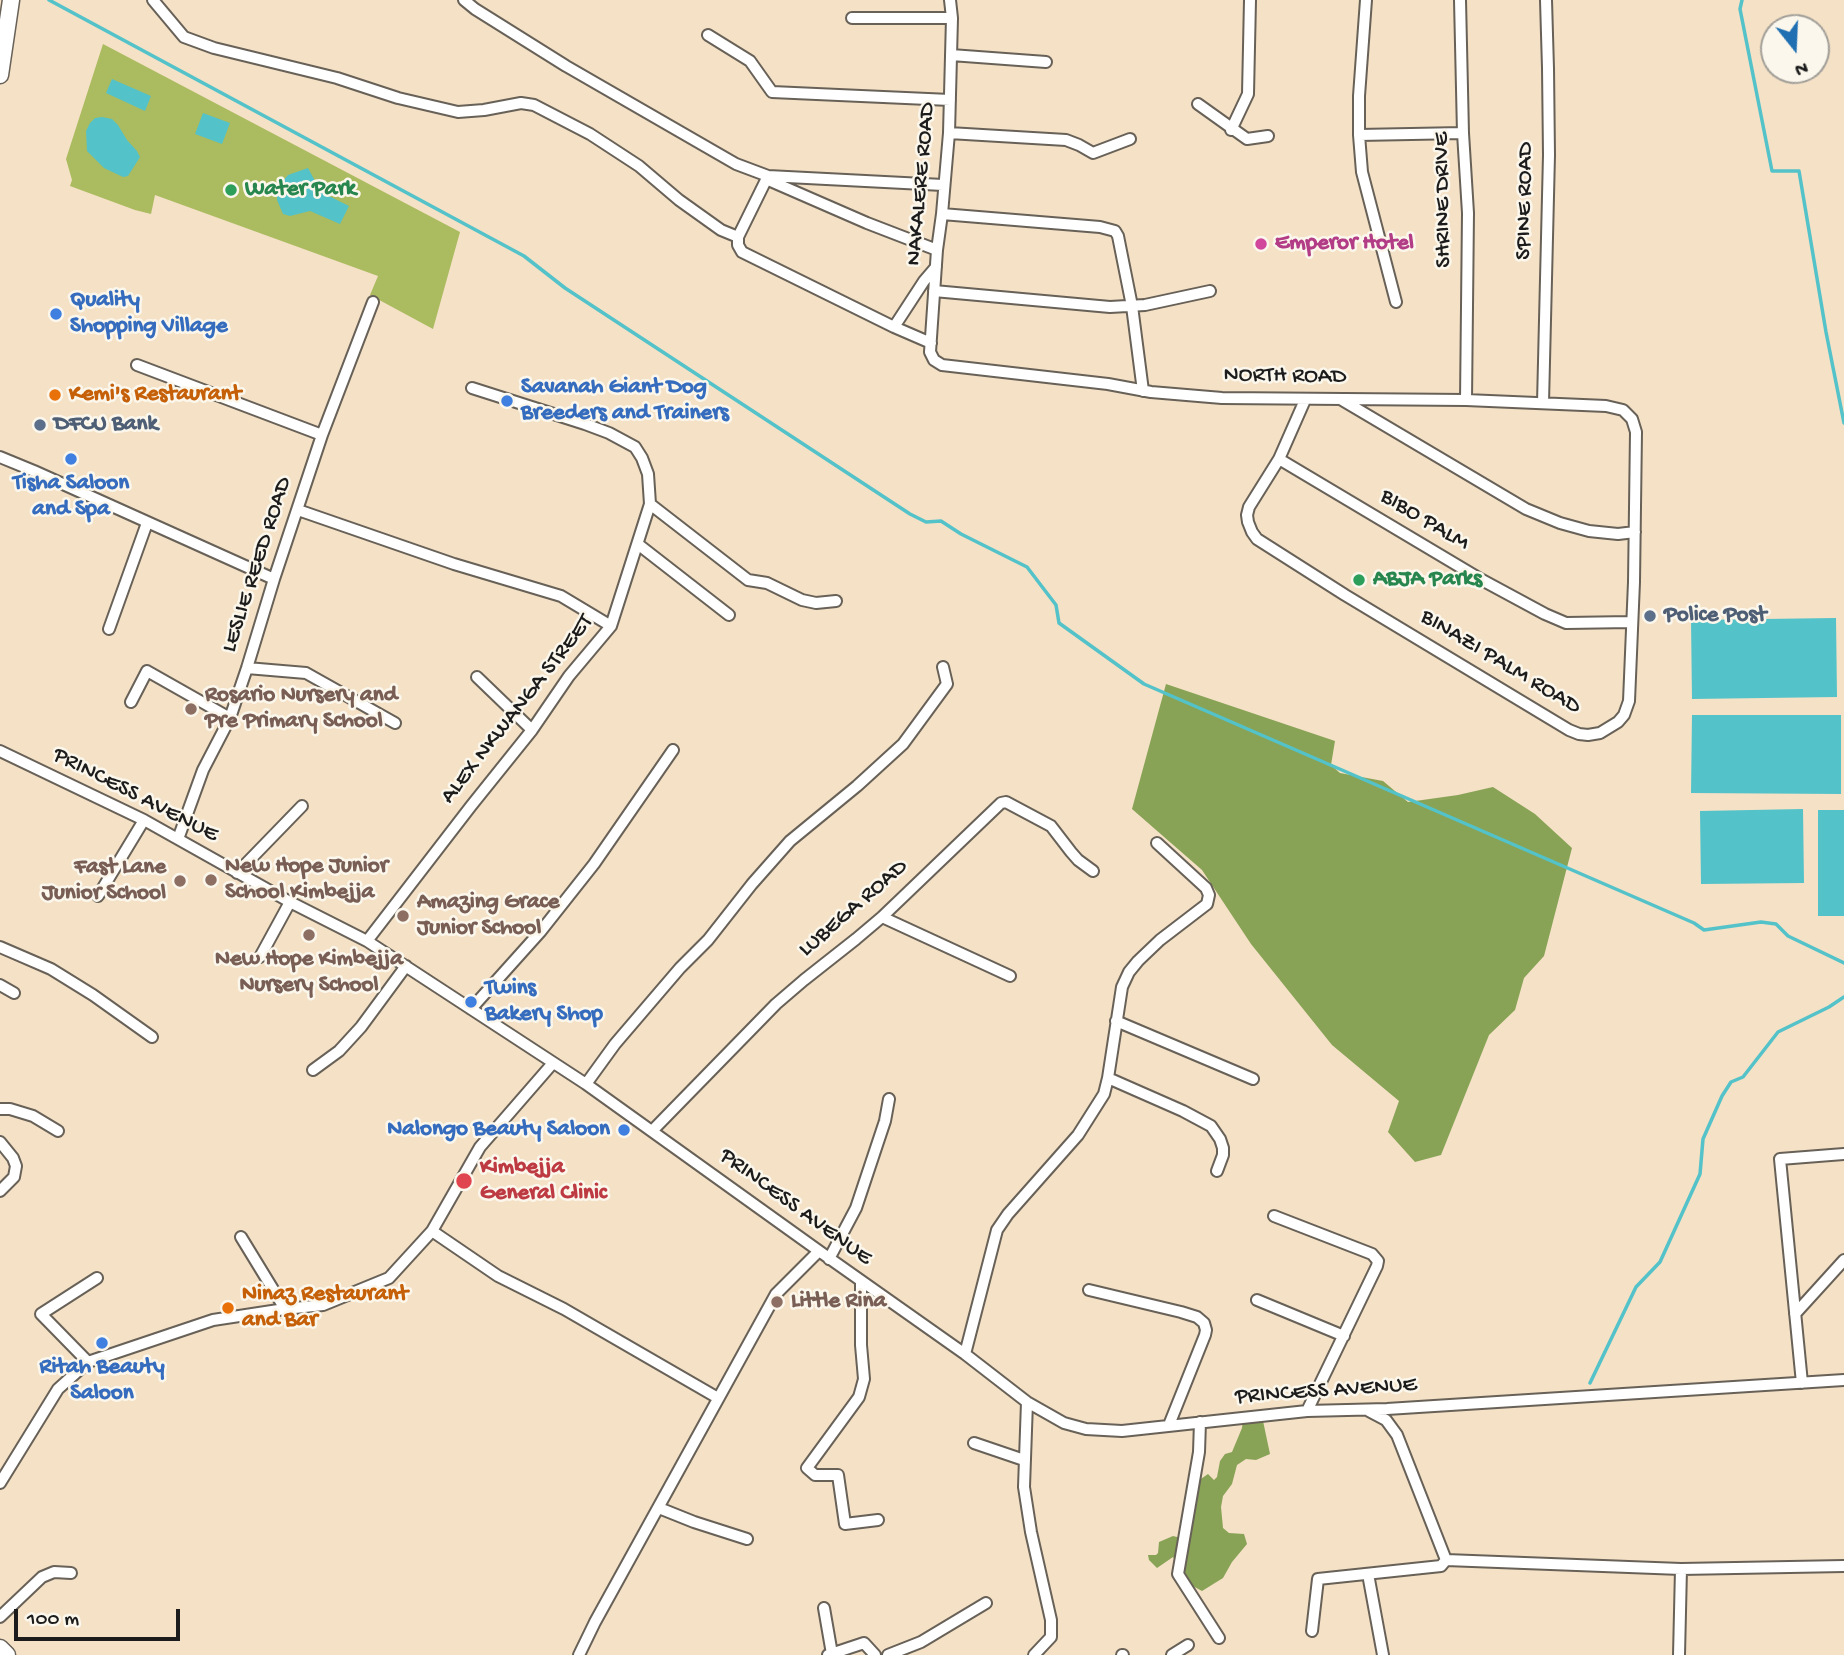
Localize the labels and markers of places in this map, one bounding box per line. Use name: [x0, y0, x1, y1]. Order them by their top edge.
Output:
place label: Water Park: [245, 176, 356, 204]
marker: Water Park: [223, 182, 239, 198]
place label: Emperor Hotel: [1275, 230, 1414, 258]
marker: Emperor Hotel: [1253, 236, 1269, 252]
place label: Quality Shopping Village: [70, 287, 228, 341]
marker: Quality Shopping Village: [48, 306, 64, 322]
place label: Savanah Giant Dog Breeders and Trainers: [521, 374, 729, 428]
place label: Kemi's Restaurant: [69, 381, 241, 409]
marker: Kemi's Restaurant: [47, 387, 63, 403]
marker: Savanah Giant Dog Breeders and Trainers: [499, 393, 515, 409]
place label: DFCU Bank: [54, 411, 158, 439]
marker: DFCU Bank: [32, 417, 48, 433]
marker: Tisha Saloon and Spa: [63, 451, 79, 467]
place label: Tisha Saloon and Spa: [13, 470, 129, 524]
place label: ABJA Parks: [1373, 566, 1482, 594]
marker: ABJA Parks: [1351, 572, 1367, 588]
place label: Police Post: [1664, 602, 1766, 630]
marker: Police Post: [1642, 608, 1658, 624]
place label: Rosario Nursery and Pre Primary School: [205, 682, 397, 736]
marker: Rosario Nursery and Pre Primary School: [183, 701, 199, 717]
place label: New Hope Junior School Kimbejja: [225, 853, 388, 907]
place label: Fast Lane Junior School: [42, 854, 166, 908]
marker: New Hope Junior School Kimbejja: [203, 872, 219, 888]
marker: Fast Lane Junior School: [172, 873, 188, 889]
place label: Amazing Grace Junior School: [417, 889, 559, 943]
marker: Amazing Grace Junior School: [395, 908, 411, 924]
marker: New Hope Kimbejja Nursery School: [301, 927, 317, 943]
place label: New Hope Kimbejja Nursery School: [215, 946, 403, 1000]
place label: Twins Bakery Shop: [485, 975, 603, 1029]
marker: Twins Bakery Shop: [463, 994, 479, 1010]
place label: Nalongo Beauty Saloon: [387, 1116, 610, 1144]
marker: Nalongo Beauty Saloon: [616, 1122, 632, 1138]
place label: Kimbejja General Clinic: [480, 1154, 607, 1208]
marker: Kimbejja General Clinic: [454, 1171, 474, 1191]
place label: Ninaz Restaurant and Bar: [242, 1281, 408, 1335]
place label: Little Rina: [791, 1288, 886, 1316]
marker: Little Rina: [769, 1294, 785, 1310]
marker: Ninaz Restaurant and Bar: [220, 1300, 236, 1316]
marker: Ritah Beauty Saloon: [94, 1335, 110, 1351]
place label: Ritah Beauty Saloon: [40, 1354, 164, 1408]

